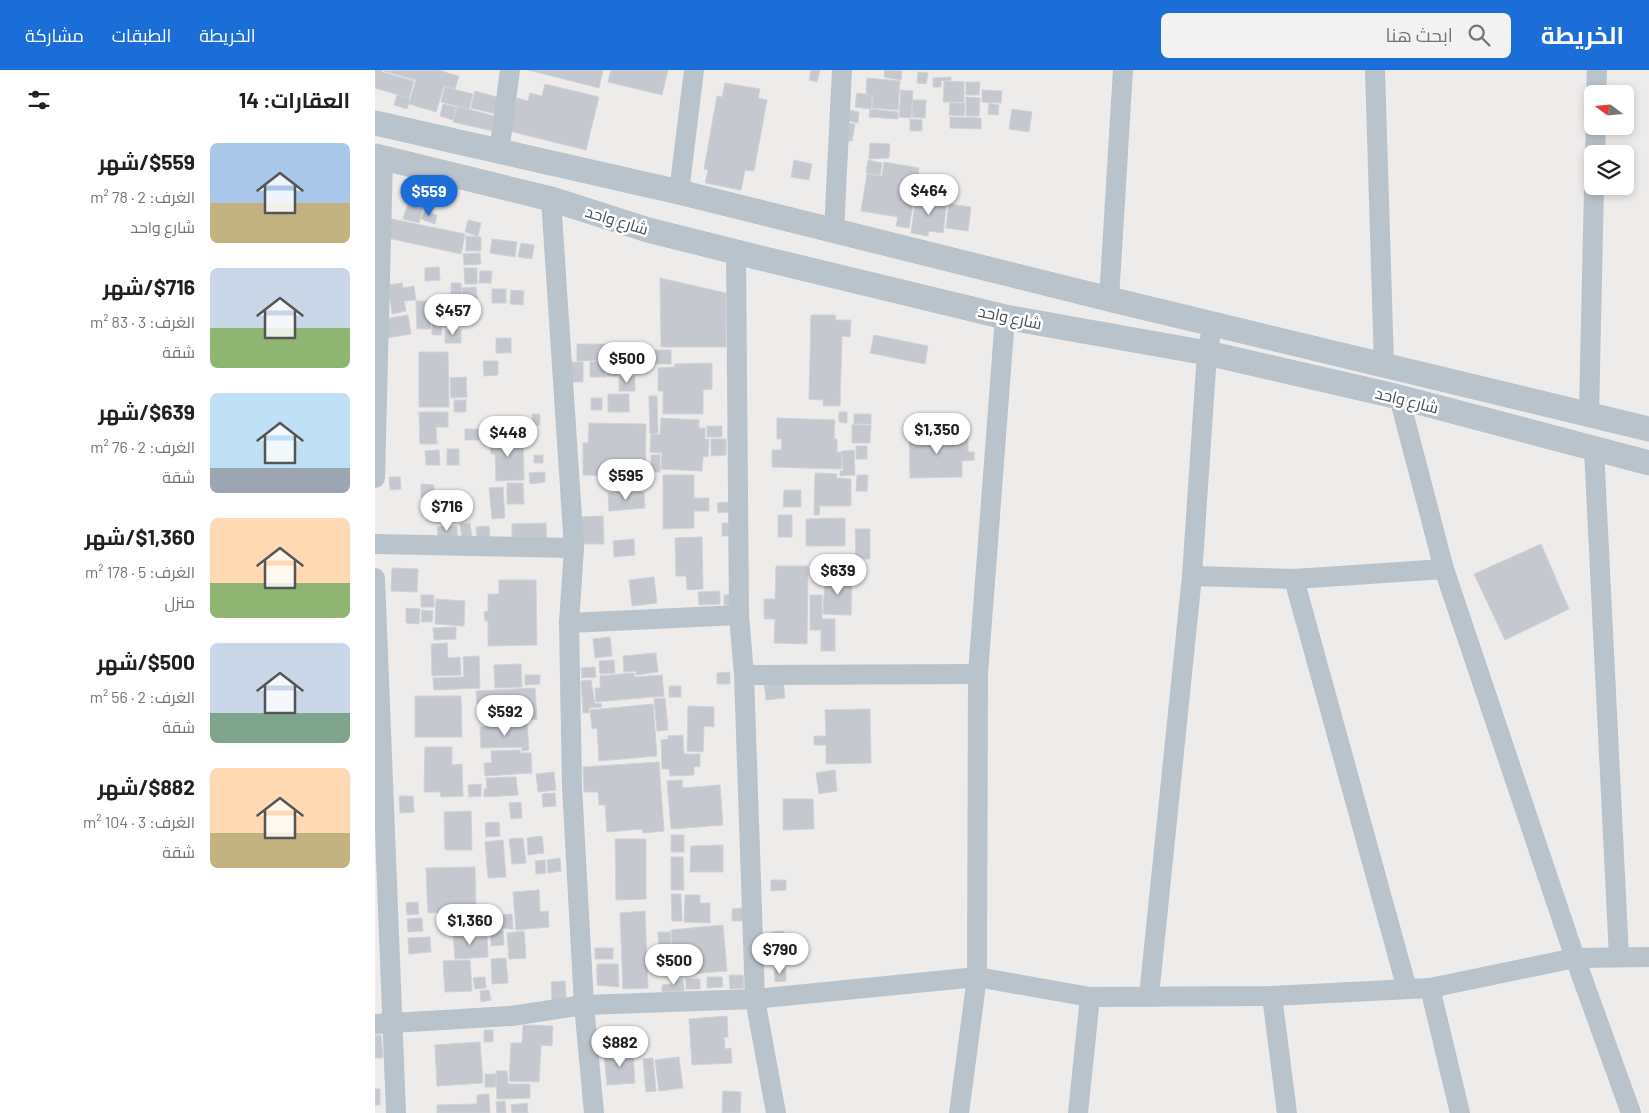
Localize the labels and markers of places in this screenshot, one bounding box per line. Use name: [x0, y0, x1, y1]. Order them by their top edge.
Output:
pin: $559: [399, 174, 459, 217]
pin: $464: [899, 174, 959, 216]
pin: $457: [423, 294, 483, 336]
pin: $500: [597, 342, 657, 384]
pin: $1,350: [896, 412, 978, 455]
pin: $448: [478, 416, 538, 458]
pin: $595: [596, 458, 656, 501]
pin: $716: [417, 490, 477, 532]
pin: $639: [808, 554, 868, 596]
pin: $592: [475, 694, 535, 737]
pin: $1,360: [429, 904, 511, 946]
pin: $790: [750, 932, 810, 975]
pin: $500: [644, 944, 704, 986]
pin: $882: [590, 1026, 650, 1068]

